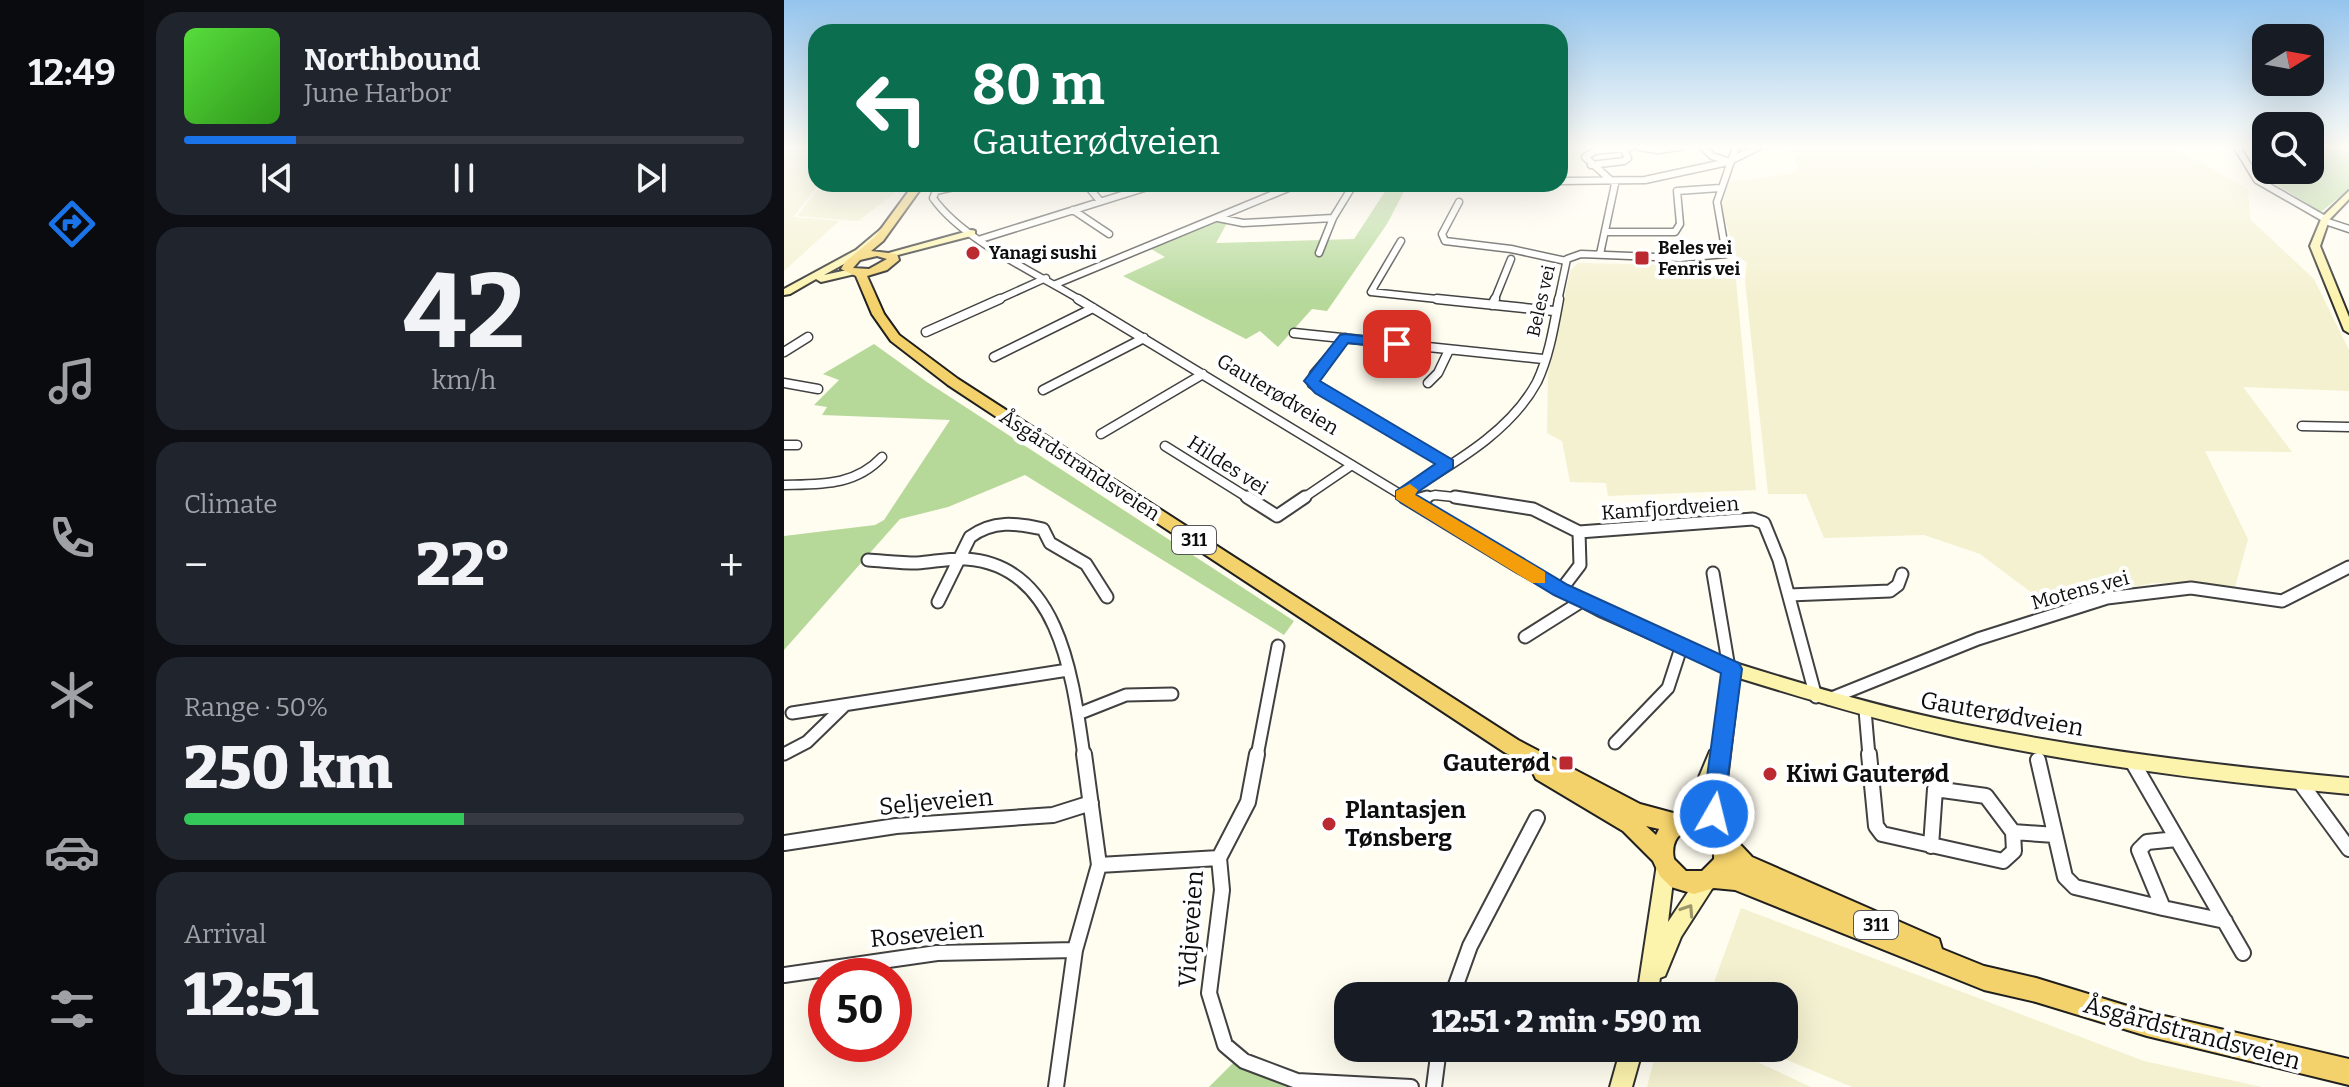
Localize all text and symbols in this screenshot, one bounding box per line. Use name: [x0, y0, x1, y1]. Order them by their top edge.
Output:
north arrow: [2252, 24, 2324, 96]
map controls: [2252, 24, 2324, 184]
text: Northbound: [304, 42, 480, 78]
text: 12:49: [28, 51, 116, 95]
text: 80 m: [972, 52, 1105, 119]
icon: left: [840, 56, 944, 160]
text: June Harbor: [304, 78, 451, 109]
button: search: [2252, 112, 2324, 184]
text: Gauterødveien: [972, 120, 1220, 164]
icon: previous: [255, 156, 299, 200]
icon: pause: [442, 156, 486, 200]
icon: next: [629, 156, 673, 200]
icon: directions: [44, 196, 100, 252]
place label: Beles vei Fenris vei: [1658, 237, 1740, 280]
place label: Yanagi sushi: [989, 242, 1097, 264]
marker: Yanagi sushi: [964, 244, 982, 262]
marker: Beles vei Fenris vei: [1633, 249, 1651, 267]
text: 42: [403, 250, 525, 375]
street label: Beles vei: [1522, 263, 1560, 339]
pin: [1363, 310, 1431, 378]
icon: arrive: [1375, 322, 1419, 366]
street label: Gauterødveien: [1213, 348, 1344, 440]
icon: music: [44, 353, 100, 409]
text: km/h: [432, 365, 496, 396]
street label: Åsgårdstrandsveien: [996, 404, 1165, 526]
street label: Hildes vei: [1183, 430, 1273, 500]
text: Climate: [184, 489, 278, 520]
street label: Kamfjordveien: [1600, 491, 1740, 526]
icon: phone: [44, 510, 100, 566]
road number: 311: [1172, 526, 1216, 554]
text: 22°: [416, 529, 511, 601]
text: −: [184, 539, 208, 592]
text: +: [719, 539, 744, 592]
street label: Motens vei: [2029, 565, 2132, 615]
icon: climate: [44, 667, 100, 723]
street label: Gauterødveien: [1918, 686, 2086, 742]
text: Range · 50%: [184, 692, 328, 723]
text: 250 km: [184, 732, 393, 804]
place label: Gauterød: [1443, 749, 1551, 777]
marker: Gauterød: [1557, 754, 1575, 772]
place label: Kiwi Gauterød: [1786, 760, 1950, 788]
marker: Kiwi Gauterød: [1761, 765, 1779, 783]
position arrow: [1672, 772, 1756, 856]
street label: Seljeveien: [878, 783, 994, 821]
place label: Plantasjen Tønsberg: [1345, 796, 1466, 852]
marker: Plantasjen Tønsberg: [1320, 815, 1338, 833]
icon: car: [44, 824, 100, 880]
street label: Vidjeveien: [1173, 870, 1209, 988]
one-way arrow: [1678, 904, 1693, 919]
road number: 311: [1854, 911, 1898, 939]
street label: Roseveien: [869, 915, 985, 953]
text: Arrival: [184, 919, 266, 950]
speed limit sign: 50: [808, 958, 912, 1062]
text: 12:51: [184, 959, 319, 1031]
icon: filters: [44, 981, 100, 1037]
street label: Åsgårdstrandsveien: [2081, 991, 2303, 1075]
text: 12:51 · 2 min · 590 m: [1431, 1004, 1701, 1040]

